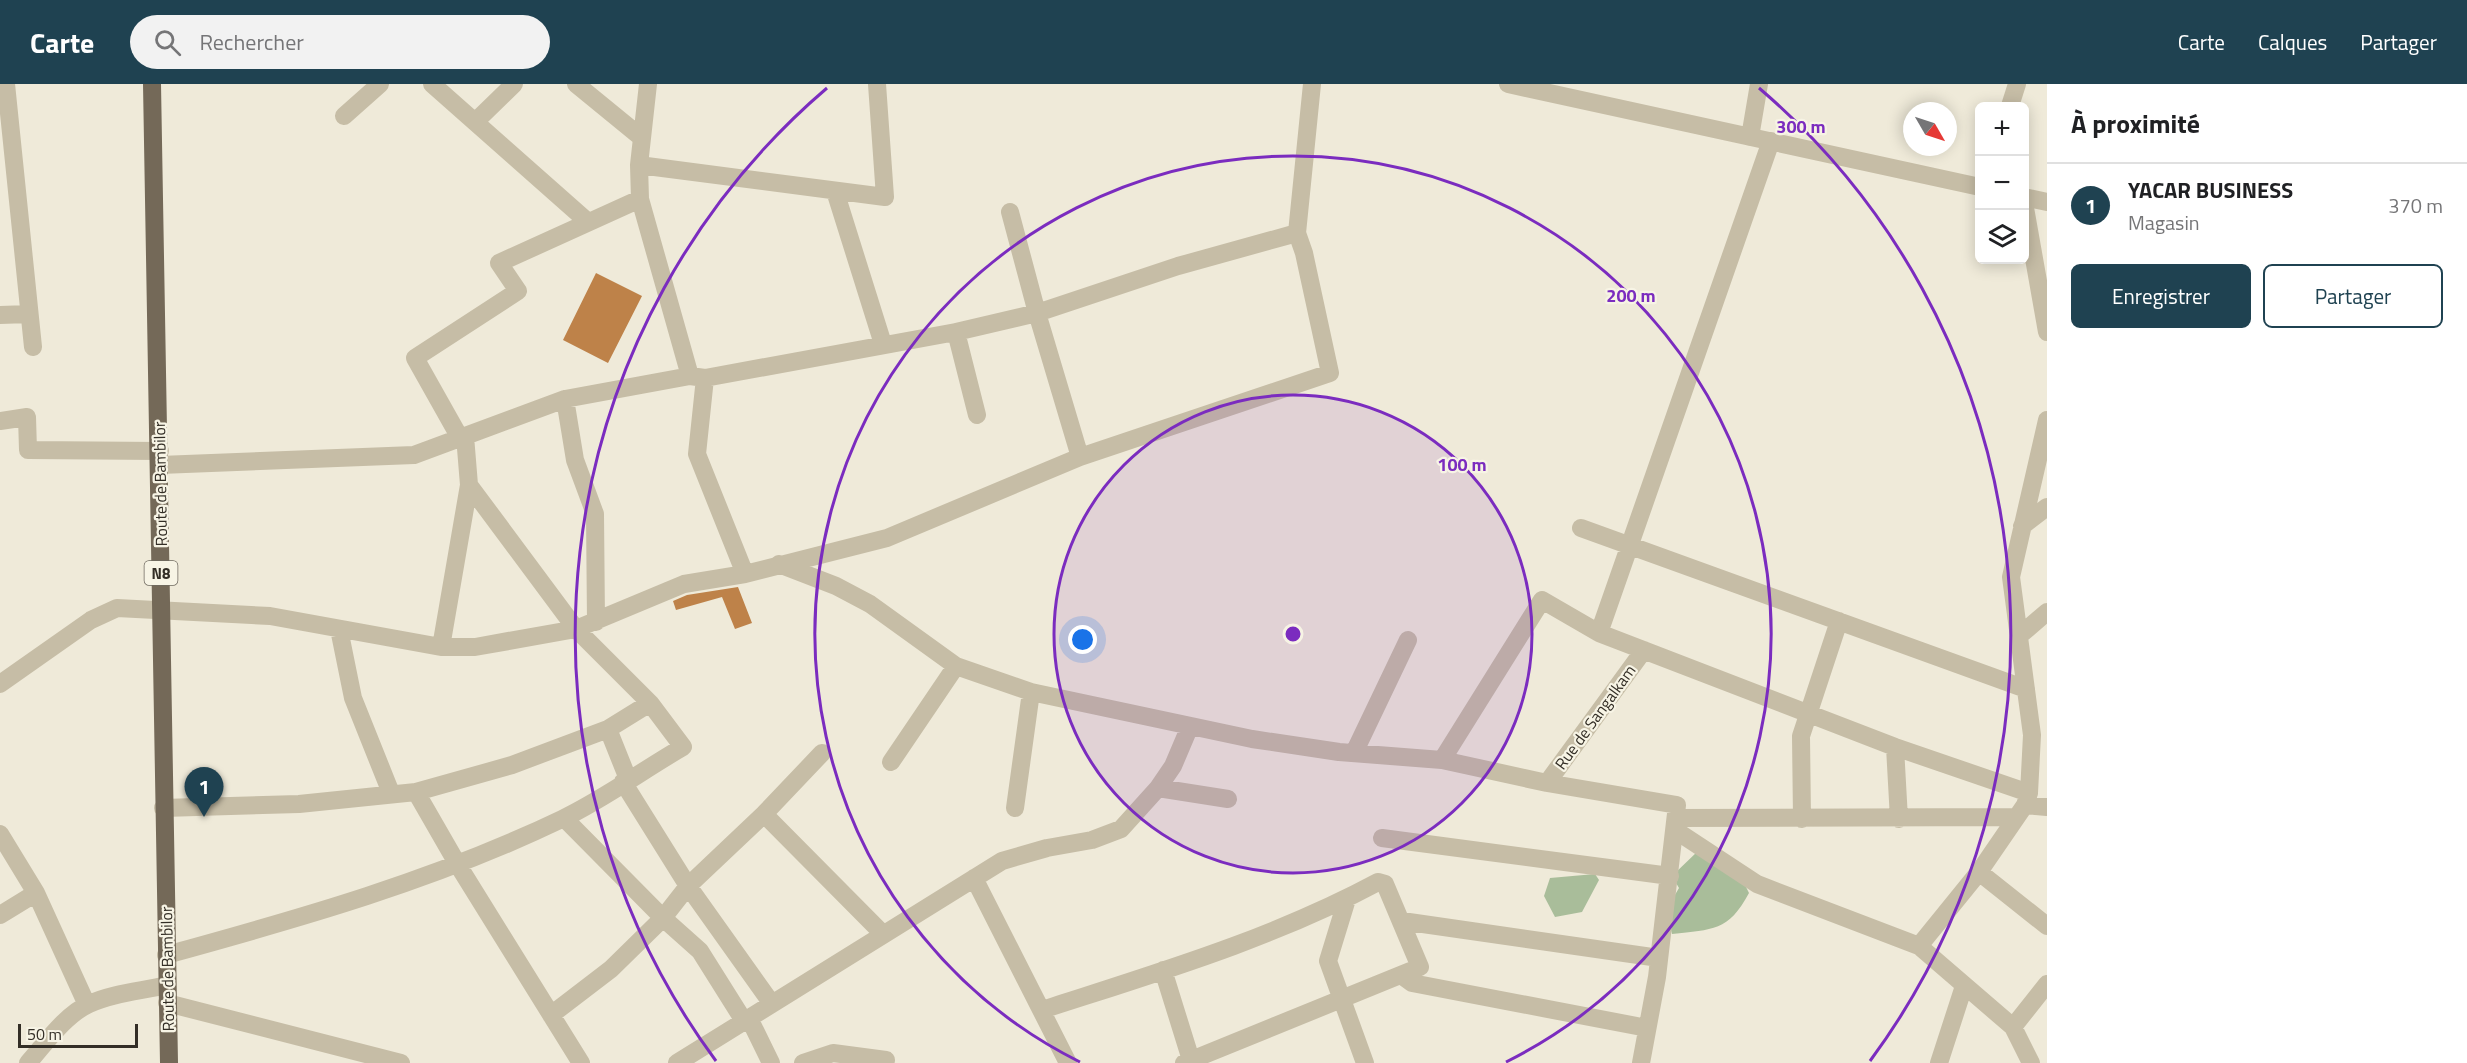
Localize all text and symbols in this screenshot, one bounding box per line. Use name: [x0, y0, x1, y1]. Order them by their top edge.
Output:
search box: [130, 15, 550, 69]
text: Carte: [30, 21, 94, 64]
text: Rechercher: [199, 25, 304, 59]
icon: search: [151, 26, 184, 59]
text: Carte: [2178, 26, 2225, 58]
text: Calques: [2258, 26, 2327, 58]
text: Partager: [2360, 26, 2437, 58]
north arrow: [1903, 102, 1957, 156]
map controls: [1975, 102, 2029, 264]
button: +: [1975, 102, 2029, 156]
text: À proximité: [2071, 104, 2200, 143]
text: 300 m: [1776, 113, 1826, 140]
button: −: [1975, 156, 2029, 210]
text: YACAR BUSINESS: [2128, 173, 2293, 207]
text: 1: [2085, 190, 2096, 221]
text: 370 m: [2388, 190, 2443, 221]
text: Magasin: [2128, 207, 2200, 238]
button: layers: [1975, 210, 2029, 264]
button: Enregistrer: [2071, 264, 2251, 328]
button: Partager: [2263, 264, 2443, 328]
text: 200 m: [1606, 282, 1656, 309]
street label: Route de Bambilor: [147, 421, 173, 547]
text: 100 m: [1437, 451, 1487, 478]
road number: N8: [144, 561, 178, 585]
centre of rings: [1283, 624, 1303, 644]
your location: [1068, 625, 1097, 654]
street label: Rue de Sangalkam: [1549, 660, 1641, 774]
pin: 1: [184, 768, 224, 817]
street label: Route de Bambilor: [154, 906, 180, 1032]
scale bar: [18, 1021, 138, 1048]
text: 50 m: [27, 1022, 62, 1046]

